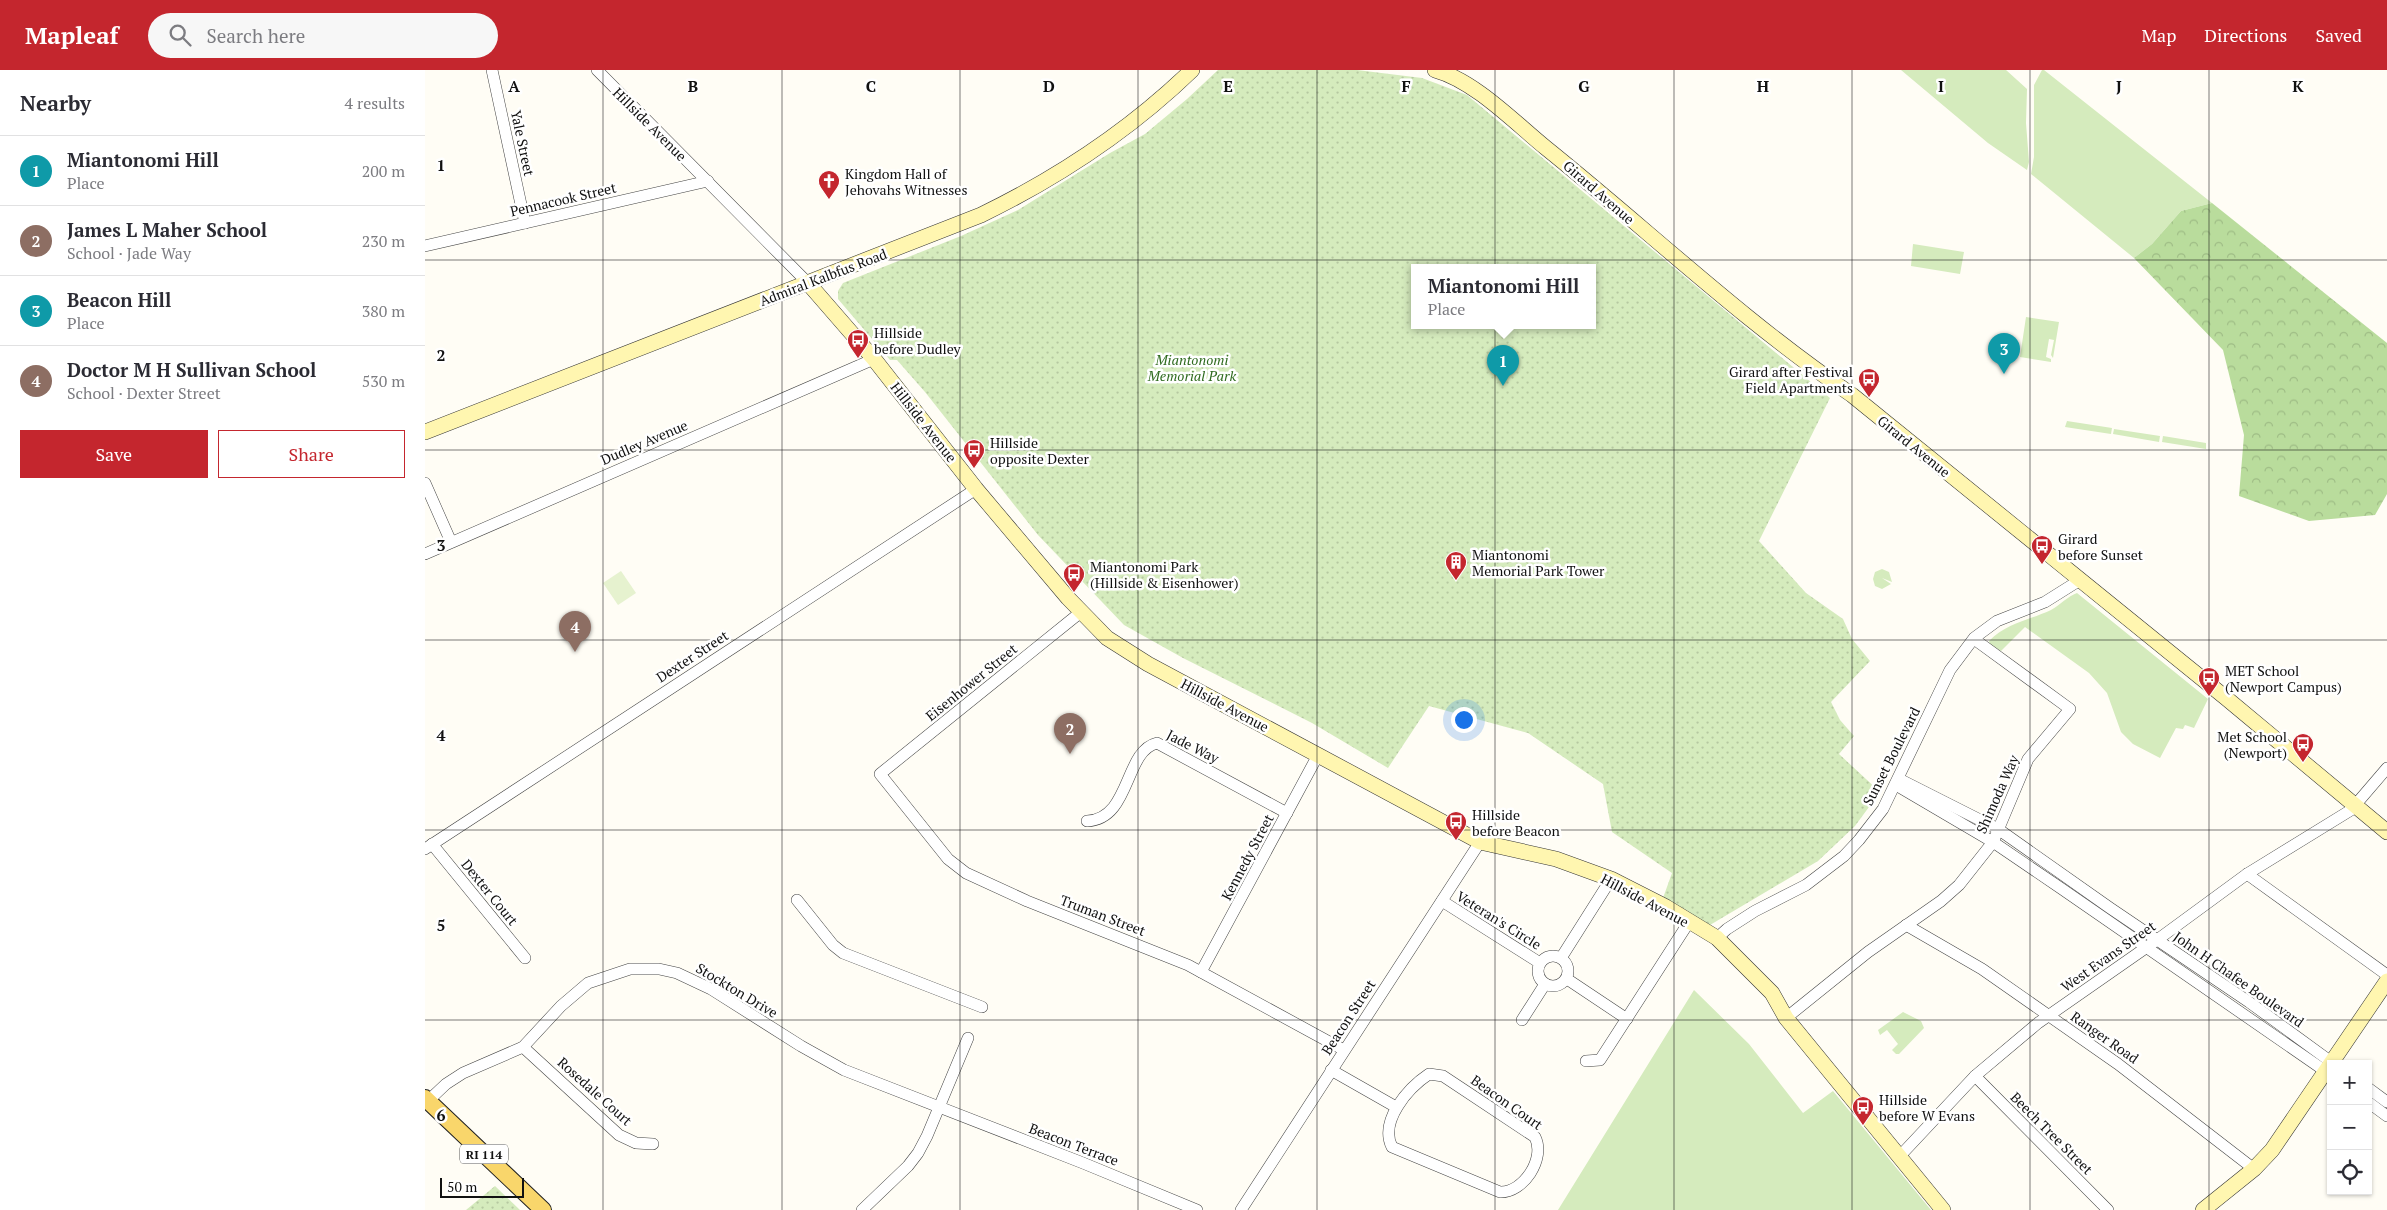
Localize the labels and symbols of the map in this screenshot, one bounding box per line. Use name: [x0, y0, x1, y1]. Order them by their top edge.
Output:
text: A: [508, 75, 520, 97]
text: B: [688, 75, 698, 97]
text: C: [866, 75, 876, 97]
text: D: [1043, 75, 1055, 97]
text: E: [1223, 75, 1233, 97]
text: F: [1401, 75, 1411, 97]
text: G: [1578, 75, 1590, 97]
text: H: [1757, 75, 1769, 97]
text: I: [1938, 75, 1944, 97]
text: J: [2116, 75, 2122, 97]
text: K: [2292, 75, 2304, 97]
street label: Hillside Avenue: [609, 83, 691, 165]
street label: Yale Street: [507, 108, 539, 179]
text: 1: [436, 154, 446, 176]
street label: Girard Avenue: [1559, 156, 1639, 228]
place label: Kingdom Hall of Jehovahs Witnesses: [845, 164, 967, 199]
church icon: Kingdom Hall of Jehovahs Witnesses: [817, 169, 841, 200]
street label: Pennacook Street: [508, 177, 619, 220]
street label: Admiral Kalbfus Road: [756, 244, 890, 310]
place label: Hillside before Dudley: [874, 323, 961, 358]
bus stop icon: Hillside before Dudley: [846, 328, 870, 359]
pin: 3: [1988, 333, 2020, 374]
text: 2: [436, 344, 446, 366]
pin: 1: [1487, 345, 1519, 386]
park label: Miantonomi Memorial Park: [1147, 350, 1236, 385]
place label: Girard after Festival Field Apartments: [1729, 362, 1853, 397]
bus stop icon: Girard after Festival Field Apartments: [1857, 367, 1881, 398]
street label: Hillside Avenue: [887, 378, 961, 466]
street label: Girard Avenue: [1874, 411, 1954, 481]
street label: Dudley Avenue: [598, 415, 690, 469]
place label: Hillside opposite Dexter: [990, 433, 1089, 468]
bus stop icon: Hillside opposite Dexter: [962, 438, 986, 469]
place label: Girard before Sunset: [2058, 529, 2144, 564]
text: 3: [436, 534, 446, 556]
bus stop icon: Girard before Sunset: [2030, 534, 2054, 565]
place label: Miantonomi Memorial Park Tower: [1472, 545, 1605, 580]
building icon: Miantonomi Memorial Park Tower: [1444, 550, 1468, 581]
place label: Miantonomi Park (Hillside & Eisenhower): [1090, 557, 1239, 592]
bus stop icon: Miantonomi Park (Hillside & Eisenhower): [1062, 562, 1086, 593]
pin: 4: [559, 611, 591, 652]
street label: Dexter Street: [652, 625, 732, 686]
street label: Eisenhower Street: [921, 639, 1021, 725]
place label: MET School (Newport Campus): [2225, 661, 2342, 696]
bus stop icon: MET School (Newport Campus): [2197, 666, 2221, 697]
street label: Hillside Avenue: [1178, 674, 1272, 736]
street label: Sunset Boulevard: [1858, 703, 1924, 809]
your location: [1451, 707, 1477, 733]
pin: 2: [1054, 713, 1086, 754]
text: 4: [436, 724, 446, 746]
street label: Jade Way: [1164, 725, 1223, 768]
place label: Met School (Newport): [2217, 727, 2287, 762]
bus stop icon: Met School (Newport): [2291, 732, 2315, 763]
street label: Shimoda Way: [1971, 751, 2023, 836]
place label: Hillside before Beacon: [1472, 805, 1561, 840]
street label: Kennedy Street: [1216, 810, 1278, 903]
bus stop icon: Hillside before Beacon: [1444, 810, 1468, 841]
street label: Dexter Court: [457, 855, 523, 930]
street label: Hillside Avenue: [1598, 869, 1692, 931]
street label: Veteran's Circle: [1453, 886, 1545, 954]
street label: Truman Street: [1058, 890, 1149, 940]
text: 5: [436, 914, 446, 936]
street label: West Evans Street: [2057, 916, 2160, 996]
street label: John H Chafee Boulevard: [2170, 927, 2308, 1031]
street label: Stockton Drive: [693, 958, 781, 1022]
street label: Beacon Street: [1317, 975, 1380, 1058]
street label: Ranger Road: [2067, 1007, 2143, 1067]
street label: Rosedale Court: [554, 1052, 637, 1130]
street label: Beacon Court: [1467, 1070, 1547, 1134]
street label: Beech Tree Street: [2007, 1088, 2098, 1179]
place label: Hillside before W Evans: [1879, 1090, 1975, 1125]
bus stop icon: Hillside before W Evans: [1851, 1095, 1875, 1126]
text: 6: [436, 1104, 446, 1126]
street label: Beacon Terrace: [1027, 1118, 1121, 1170]
road number: RI 114: [460, 1144, 508, 1164]
scale bar: [440, 1175, 524, 1198]

